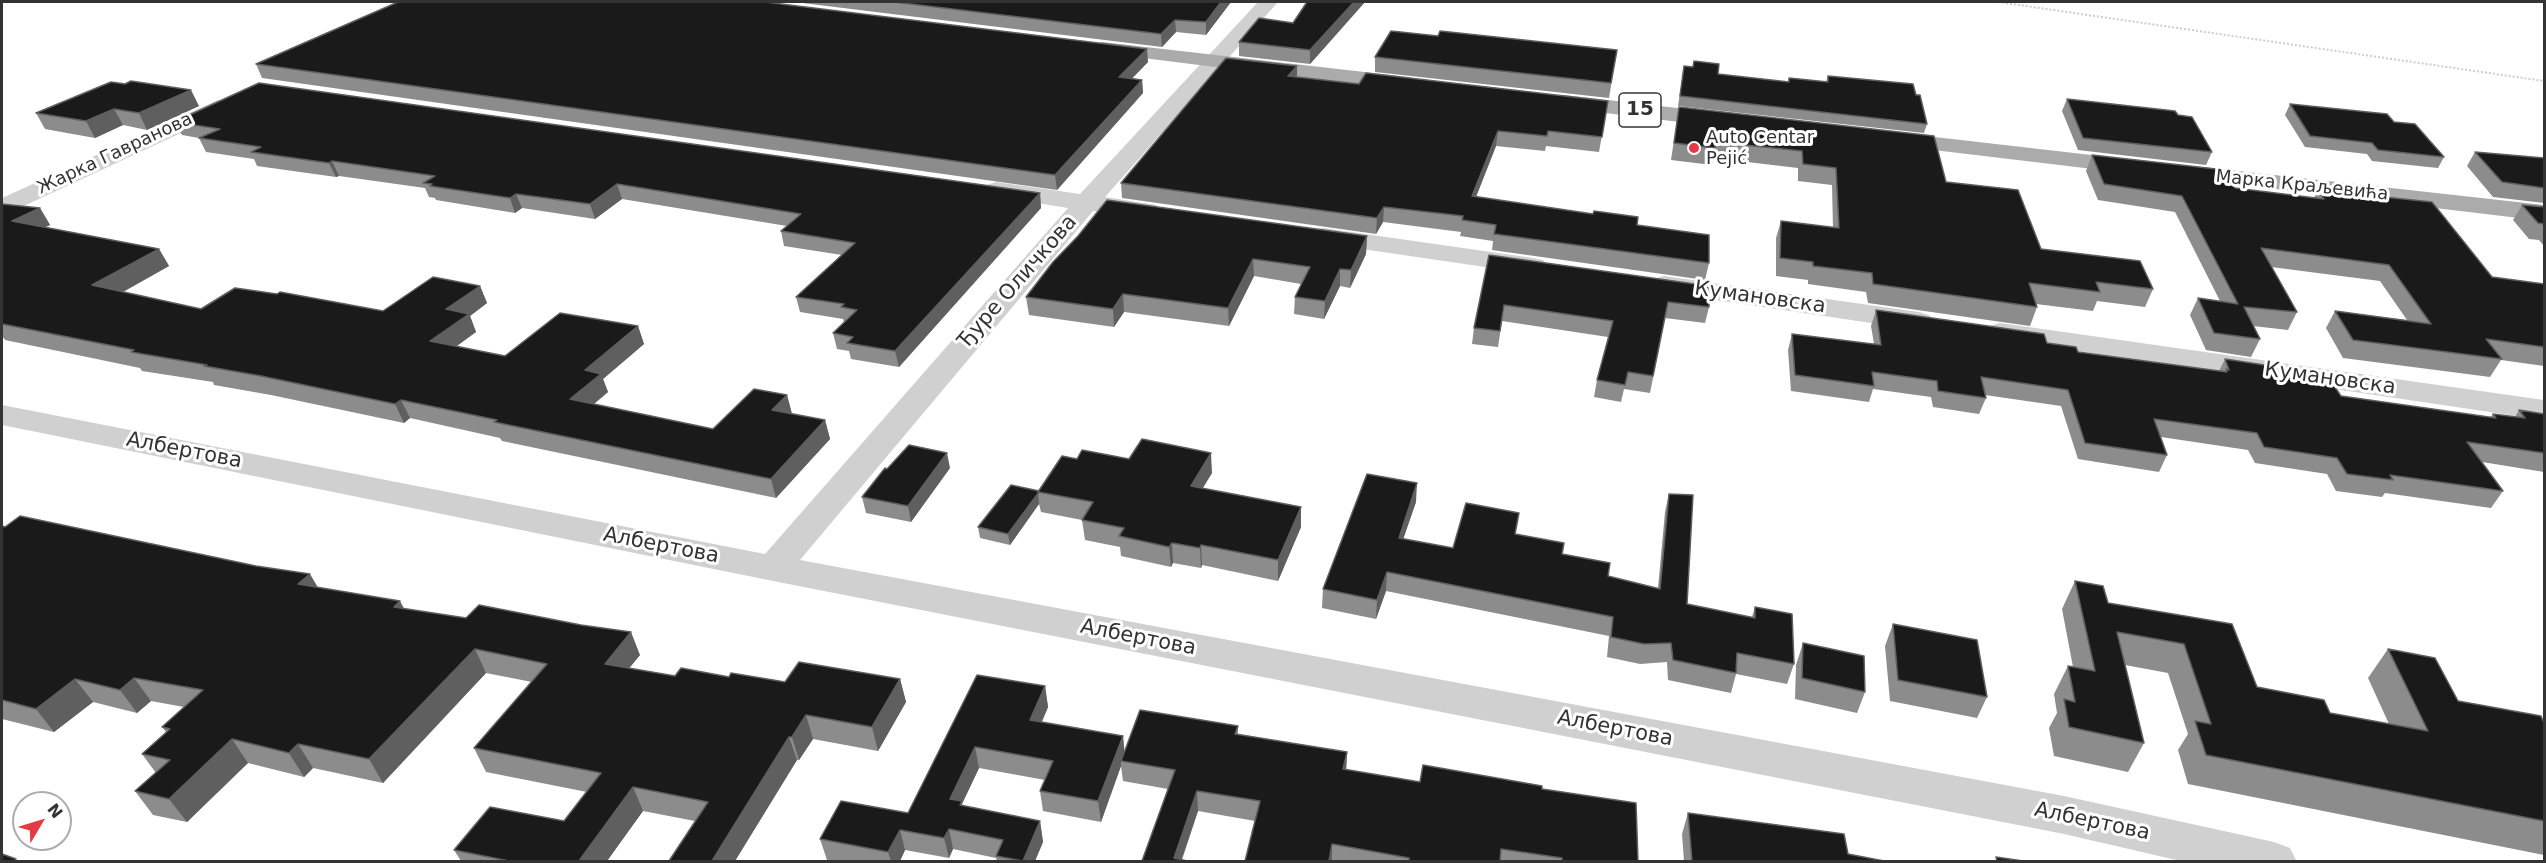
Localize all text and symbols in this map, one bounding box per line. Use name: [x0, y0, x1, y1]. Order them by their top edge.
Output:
road number: 15: [1619, 93, 1661, 127]
street label: Жарка Гавранова: [34, 109, 196, 199]
place label: Auto Centar Pejić: [1706, 127, 1814, 170]
marker: Auto Centar Pejić: [1687, 141, 1701, 155]
street label: Марка Краљевића: [2215, 166, 2389, 206]
street label: Ђуре Оличкова: [953, 210, 1083, 354]
street label: Кумановска: [1693, 276, 1827, 320]
street label: Кумановска: [2263, 357, 2397, 401]
street label: Албертова: [124, 427, 244, 475]
street label: Албертова: [601, 522, 721, 570]
street label: Албертова: [1078, 614, 1198, 662]
street label: Албертова: [1555, 705, 1675, 753]
north arrow: [12, 791, 72, 851]
street label: Албертова: [2032, 797, 2152, 847]
text: N: [43, 800, 67, 822]

